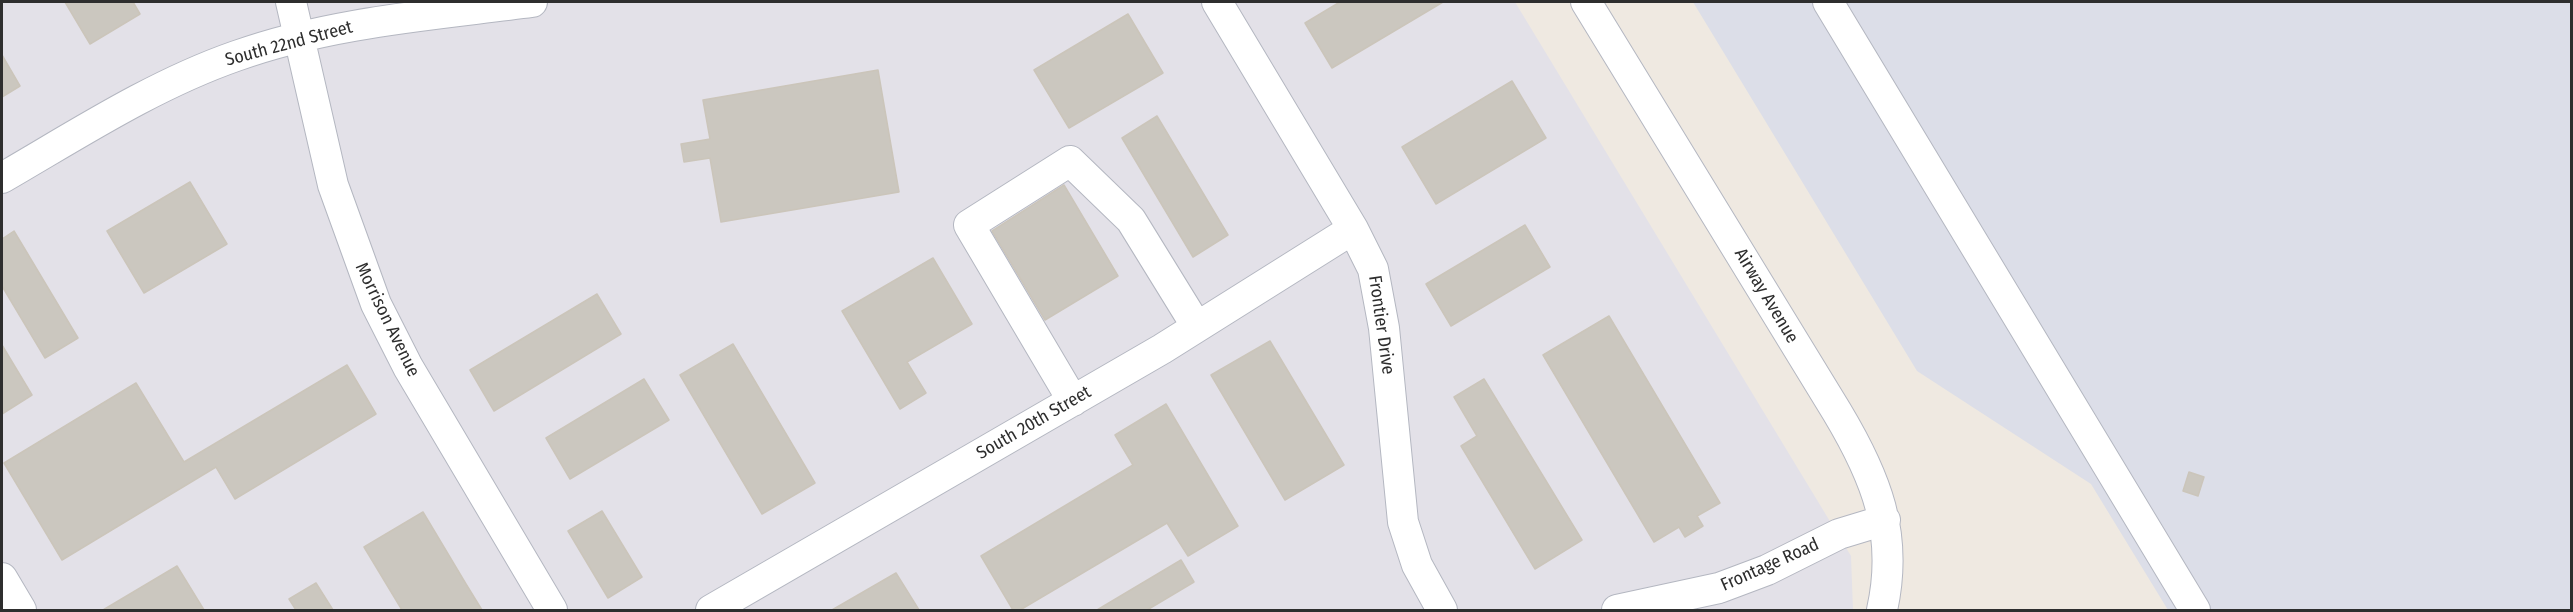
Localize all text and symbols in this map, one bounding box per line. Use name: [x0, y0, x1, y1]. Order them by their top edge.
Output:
street label: South 22nd Street: [223, 17, 355, 71]
street label: Airway Avenue: [1729, 245, 1803, 347]
street label: Morrison Avenue: [350, 259, 424, 381]
street label: Frontier Drive: [1363, 274, 1399, 376]
street label: South 20th Street: [973, 381, 1095, 465]
street label: Frontage Road: [1718, 534, 1822, 596]

